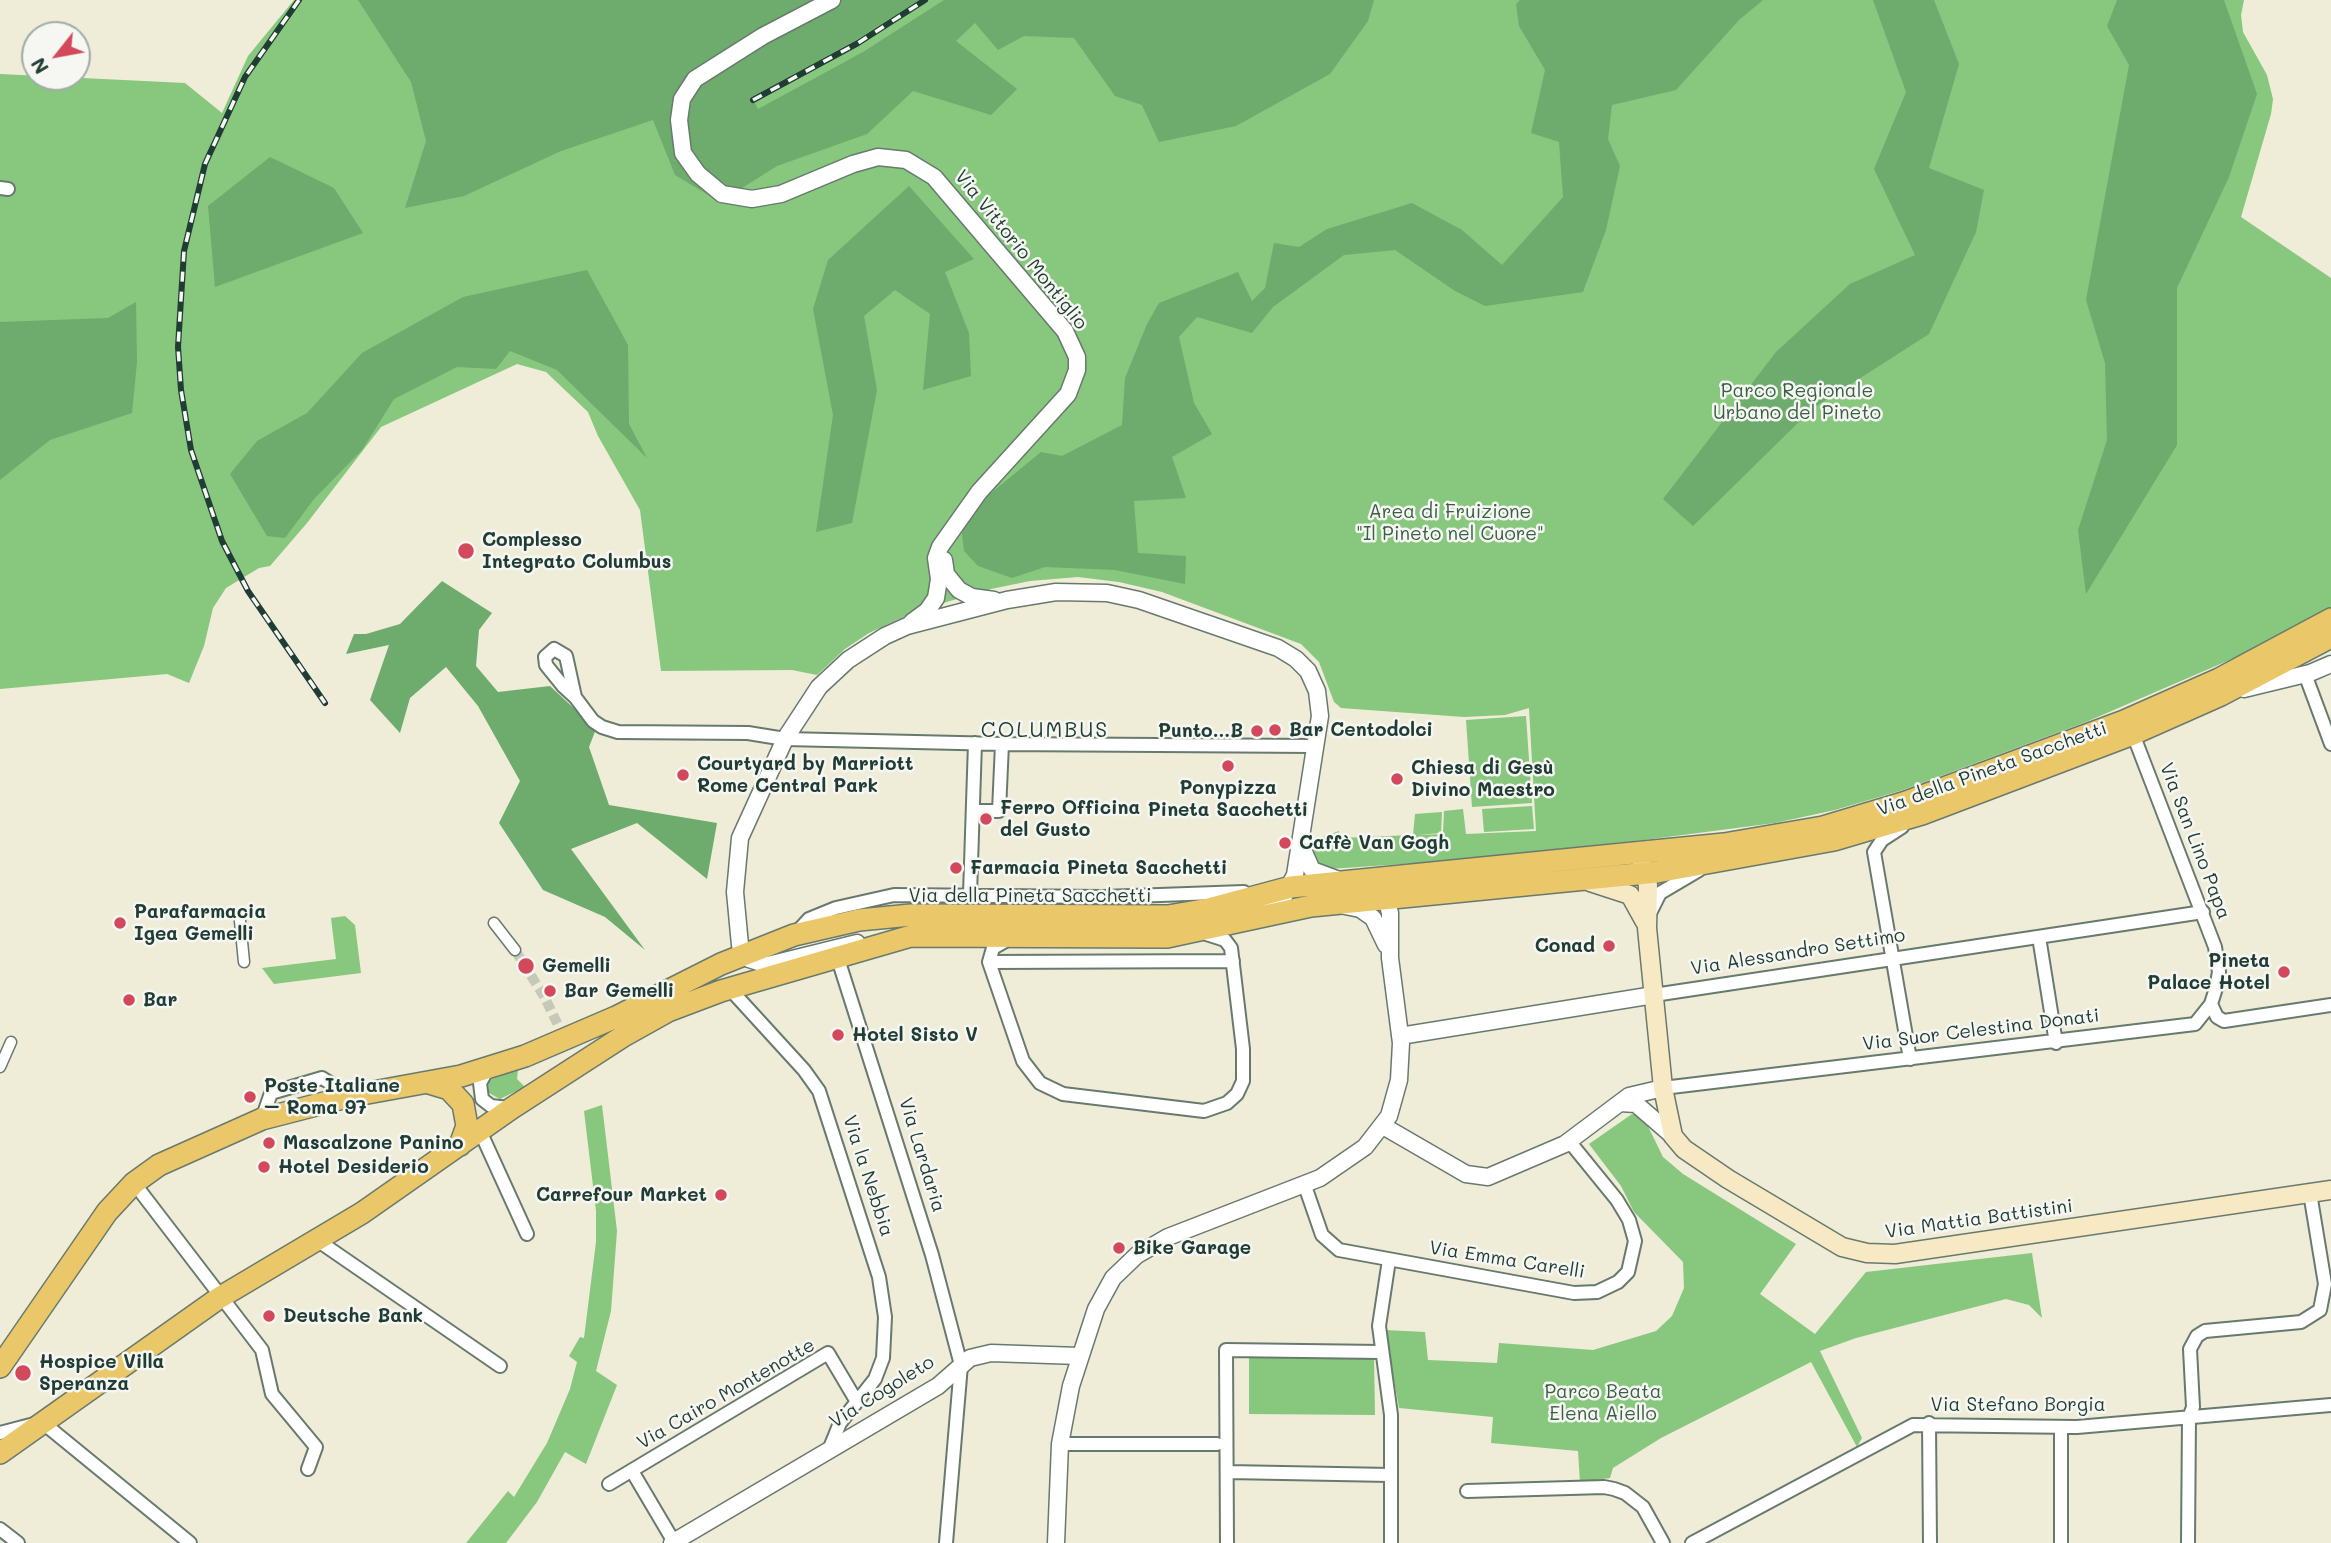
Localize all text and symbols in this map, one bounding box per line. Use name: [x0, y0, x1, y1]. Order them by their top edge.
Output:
north arrow: [21, 21, 91, 91]
text: N: [25, 53, 54, 79]
street label: Via Vittorio Montiglio: [950, 166, 1092, 334]
park label: Parco Regionale Urbano del Pineto: [1713, 380, 1881, 424]
park label: Area di Fruizione "Il Pineto nel Cuore": [1356, 501, 1544, 545]
place label: Complesso Integrato Columbus: [482, 529, 671, 573]
marker: Complesso Integrato Columbus: [456, 541, 476, 561]
street label: Via della Pineta Sacchetti: [1874, 717, 2110, 821]
district label: COLUMBUS: [982, 718, 1108, 744]
place label: Bar Centodolci: [1289, 719, 1433, 741]
place label: Punto...B: [1158, 720, 1243, 742]
marker: Bar Centodolci: [1267, 722, 1283, 738]
marker: Punto...B: [1249, 723, 1265, 739]
place label: Courtyard by Marriott Rome Central Park: [697, 753, 913, 797]
place label: Chiesa di Gesù Divino Maestro: [1411, 757, 1555, 801]
marker: Ponypizza Pineta Sacchetti: [1220, 758, 1236, 774]
street label: Via San Lino Papa: [2155, 760, 2235, 922]
marker: Courtyard by Marriott Rome Central Park: [675, 767, 691, 783]
marker: Chiesa di Gesù Divino Maestro: [1389, 771, 1405, 787]
place label: Ponypizza Pineta Sacchetti: [1148, 777, 1308, 821]
place label: Ferro Officina del Gusto: [1000, 797, 1140, 841]
marker: Ferro Officina del Gusto: [978, 811, 994, 827]
place label: Caffè Van Gogh: [1299, 832, 1449, 854]
marker: Caffè Van Gogh: [1277, 835, 1293, 851]
place label: Farmacia Pineta Sacchetti: [970, 857, 1227, 879]
marker: Farmacia Pineta Sacchetti: [948, 860, 964, 876]
street label: Via della Pineta Sacchetti: [908, 885, 1152, 907]
place label: Parafarmacia Igea Gemelli: [134, 901, 266, 945]
marker: Parafarmacia Igea Gemelli: [112, 915, 128, 931]
street label: Via Alessandro Settimo: [1689, 924, 1907, 980]
place label: Conad: [1535, 935, 1595, 957]
marker: Conad: [1601, 938, 1617, 954]
place label: Pineta Palace Hotel: [2147, 950, 2270, 994]
place label: Gemelli: [542, 955, 611, 977]
marker: Gemelli: [516, 956, 536, 976]
marker: Pineta Palace Hotel: [2276, 964, 2292, 980]
place label: Bar Gemelli: [564, 980, 674, 1002]
marker: Bar Gemelli: [542, 983, 558, 999]
place label: Bar: [143, 989, 177, 1011]
marker: Bar: [121, 992, 137, 1008]
street label: Via Suor Celestina Donati: [1861, 1004, 2101, 1056]
place label: Hotel Sisto V: [852, 1024, 978, 1046]
marker: Hotel Sisto V: [830, 1027, 846, 1043]
place label: Poste Italiane – Roma 97: [264, 1075, 400, 1119]
marker: Poste Italiane – Roma 97: [242, 1089, 258, 1105]
street label: Via Lardaria: [894, 1095, 950, 1215]
street label: Via la Nebbia: [838, 1112, 898, 1240]
place label: Mascalzone Panino: [283, 1132, 464, 1154]
marker: Mascalzone Panino: [261, 1135, 277, 1151]
place label: Hotel Desiderio: [278, 1156, 429, 1178]
marker: Hotel Desiderio: [256, 1159, 272, 1175]
place label: Carrefour Market: [536, 1184, 707, 1206]
marker: Carrefour Market: [713, 1187, 729, 1203]
street label: Via Mattia Battistini: [1884, 1195, 2074, 1243]
street label: Via Emma Carelli: [1428, 1236, 1586, 1284]
place label: Bike Garage: [1133, 1237, 1251, 1259]
marker: Bike Garage: [1111, 1240, 1127, 1256]
place label: Deutsche Bank: [283, 1305, 423, 1327]
marker: Deutsche Bank: [261, 1308, 277, 1324]
street label: Via Cairo Montenotte: [633, 1334, 819, 1454]
place label: Hospice Villa Speranza: [39, 1351, 164, 1395]
street label: Via Cogoleto: [825, 1351, 939, 1433]
marker: Hospice Villa Speranza: [13, 1363, 33, 1383]
park label: Parco Beata Elena Aiello: [1544, 1381, 1662, 1425]
street label: Via Stefano Borgia: [1930, 1394, 2106, 1416]

